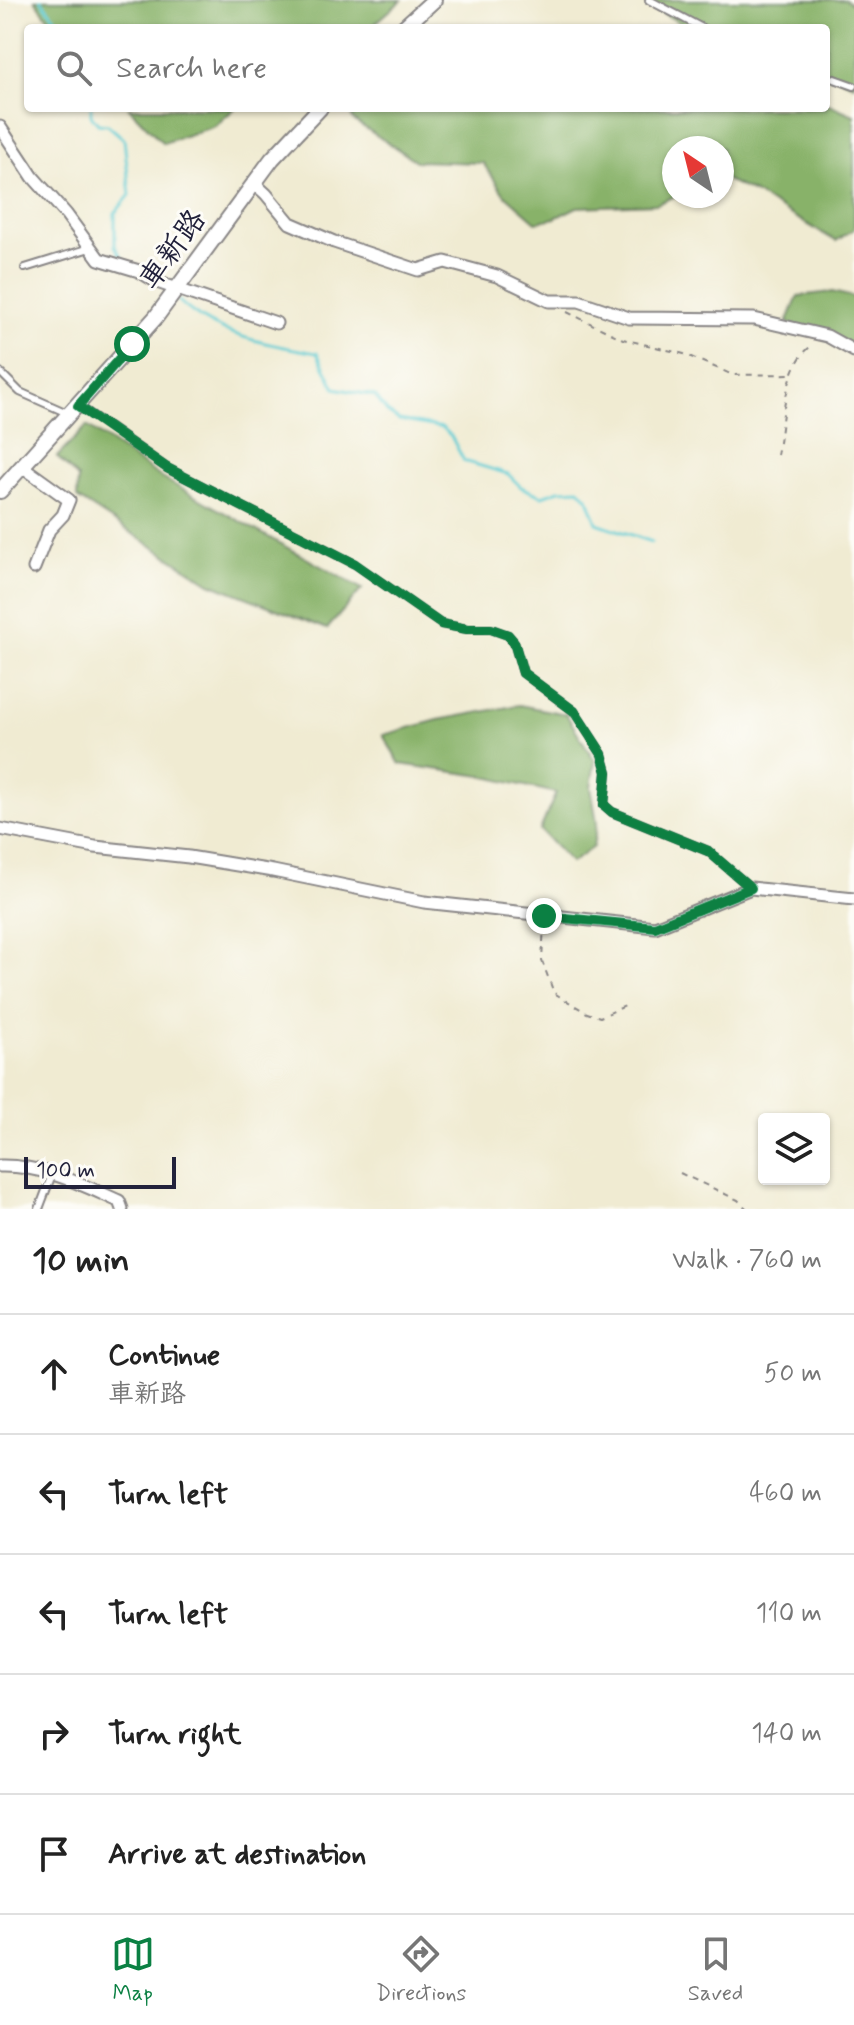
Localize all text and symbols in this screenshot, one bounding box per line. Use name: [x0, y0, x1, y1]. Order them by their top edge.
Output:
search box: [24, 24, 830, 112]
icon: search: [52, 46, 96, 90]
text: Search here: [116, 49, 267, 88]
north arrow: [662, 136, 734, 208]
street label: 車新路: [131, 202, 215, 298]
route start: [114, 326, 150, 362]
route end: [526, 898, 562, 934]
map controls: [758, 1113, 830, 1185]
button: layers: [758, 1113, 830, 1185]
scale bar: [24, 1153, 176, 1189]
text: 100 m: [36, 1157, 95, 1185]
text: 10 min: [32, 1239, 130, 1284]
text: Walk · 760 m: [672, 1244, 822, 1278]
text: Continue: [108, 1336, 220, 1375]
icon: ahead: [32, 1352, 76, 1396]
text: 50 m: [764, 1357, 822, 1391]
text: 車新路: [108, 1378, 186, 1412]
icon: left: [32, 1472, 76, 1516]
text: Turn left: [108, 1475, 228, 1514]
text: 460 m: [749, 1477, 822, 1511]
icon: left: [32, 1592, 76, 1636]
text: Turn left: [108, 1595, 228, 1634]
text: 110 m: [756, 1597, 822, 1631]
icon: right: [32, 1712, 76, 1756]
text: Turn right: [108, 1715, 241, 1754]
text: 140 m: [751, 1717, 822, 1751]
icon: arrive: [32, 1832, 76, 1876]
text: Arrive at destination: [108, 1835, 366, 1874]
tab: Map: [111, 1932, 155, 2008]
tab: Directions: [376, 1932, 466, 2008]
tab: Saved: [688, 1932, 743, 2008]

